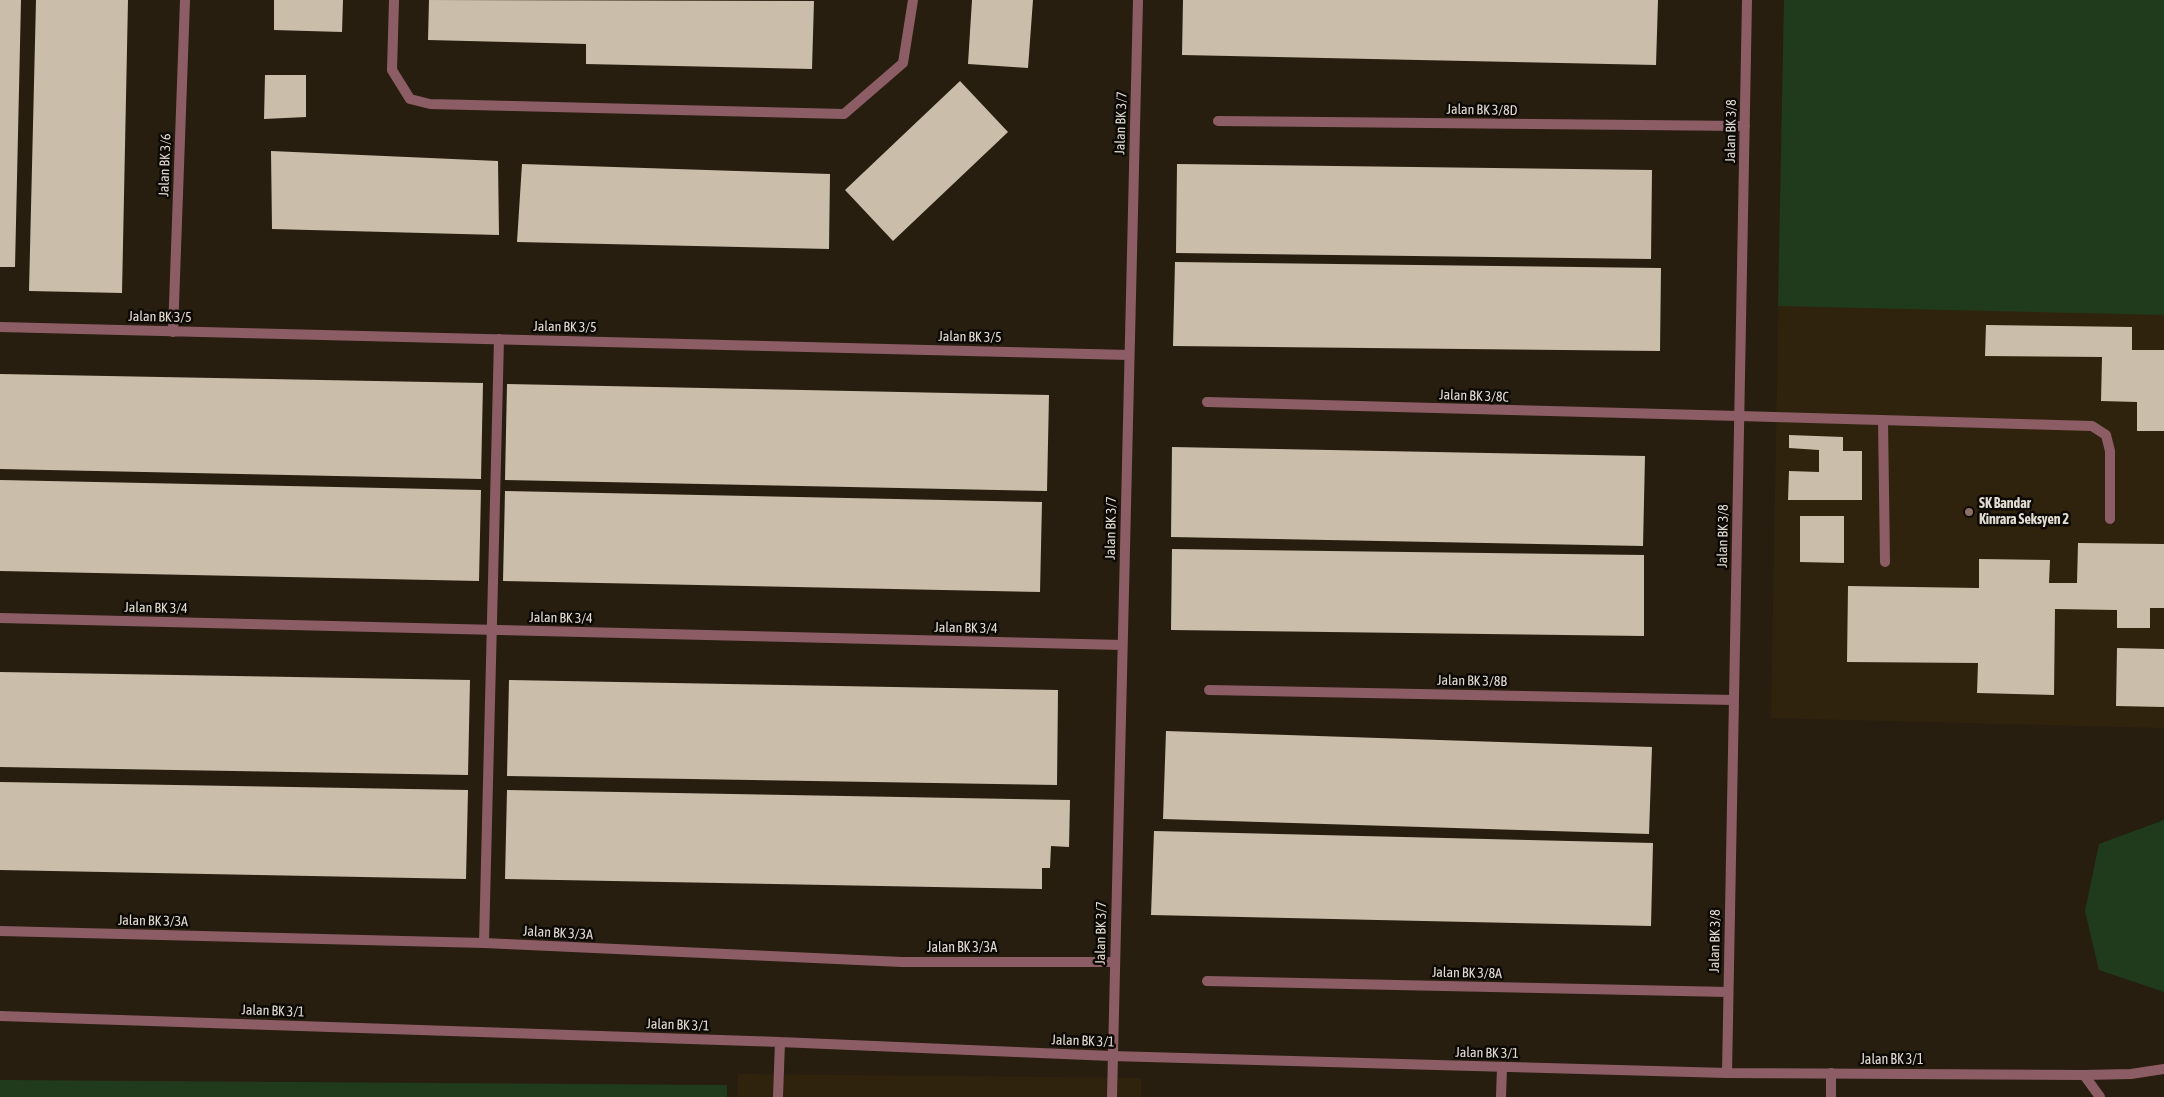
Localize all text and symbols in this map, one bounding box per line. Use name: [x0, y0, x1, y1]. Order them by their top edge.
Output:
street label: Jalan BK 3/7: [1112, 91, 1130, 155]
street label: Jalan BK 3/8: [1722, 99, 1740, 163]
street label: Jalan BK 3/8D: [1446, 101, 1518, 119]
street label: Jalan BK 3/6: [156, 133, 174, 197]
street label: Jalan BK 3/5: [128, 308, 192, 326]
street label: Jalan BK 3/5: [533, 318, 597, 336]
street label: Jalan BK 3/5: [938, 328, 1002, 346]
street label: Jalan BK 3/8C: [1439, 386, 1509, 406]
street label: Jalan BK 3/7: [1102, 496, 1120, 560]
place label: SK Bandar Kinrara Seksyen 2: [1979, 496, 2069, 528]
street label: Jalan BK 3/8: [1714, 504, 1732, 568]
marker: SK Bandar Kinrara Seksyen 2: [1963, 506, 1975, 518]
street label: Jalan BK 3/4: [124, 599, 188, 617]
street label: Jalan BK 3/4: [529, 609, 593, 627]
street label: Jalan BK 3/4: [934, 619, 998, 637]
street label: Jalan BK 3/8B: [1437, 672, 1507, 690]
street label: Jalan BK 3/7: [1092, 901, 1110, 965]
street label: Jalan BK 3/8: [1706, 909, 1724, 973]
street label: Jalan BK 3/3A: [118, 912, 188, 930]
street label: Jalan BK 3/3A: [523, 923, 593, 943]
street label: Jalan BK 3/3A: [927, 940, 997, 956]
street label: Jalan BK 3/8A: [1432, 964, 1502, 982]
street label: Jalan BK 3/1: [241, 1002, 305, 1020]
street label: Jalan BK 3/1: [646, 1016, 710, 1034]
street label: Jalan BK 3/1: [1051, 1032, 1115, 1050]
street label: Jalan BK 3/1: [1455, 1044, 1519, 1062]
street label: Jalan BK 3/1: [1860, 1052, 1924, 1068]

